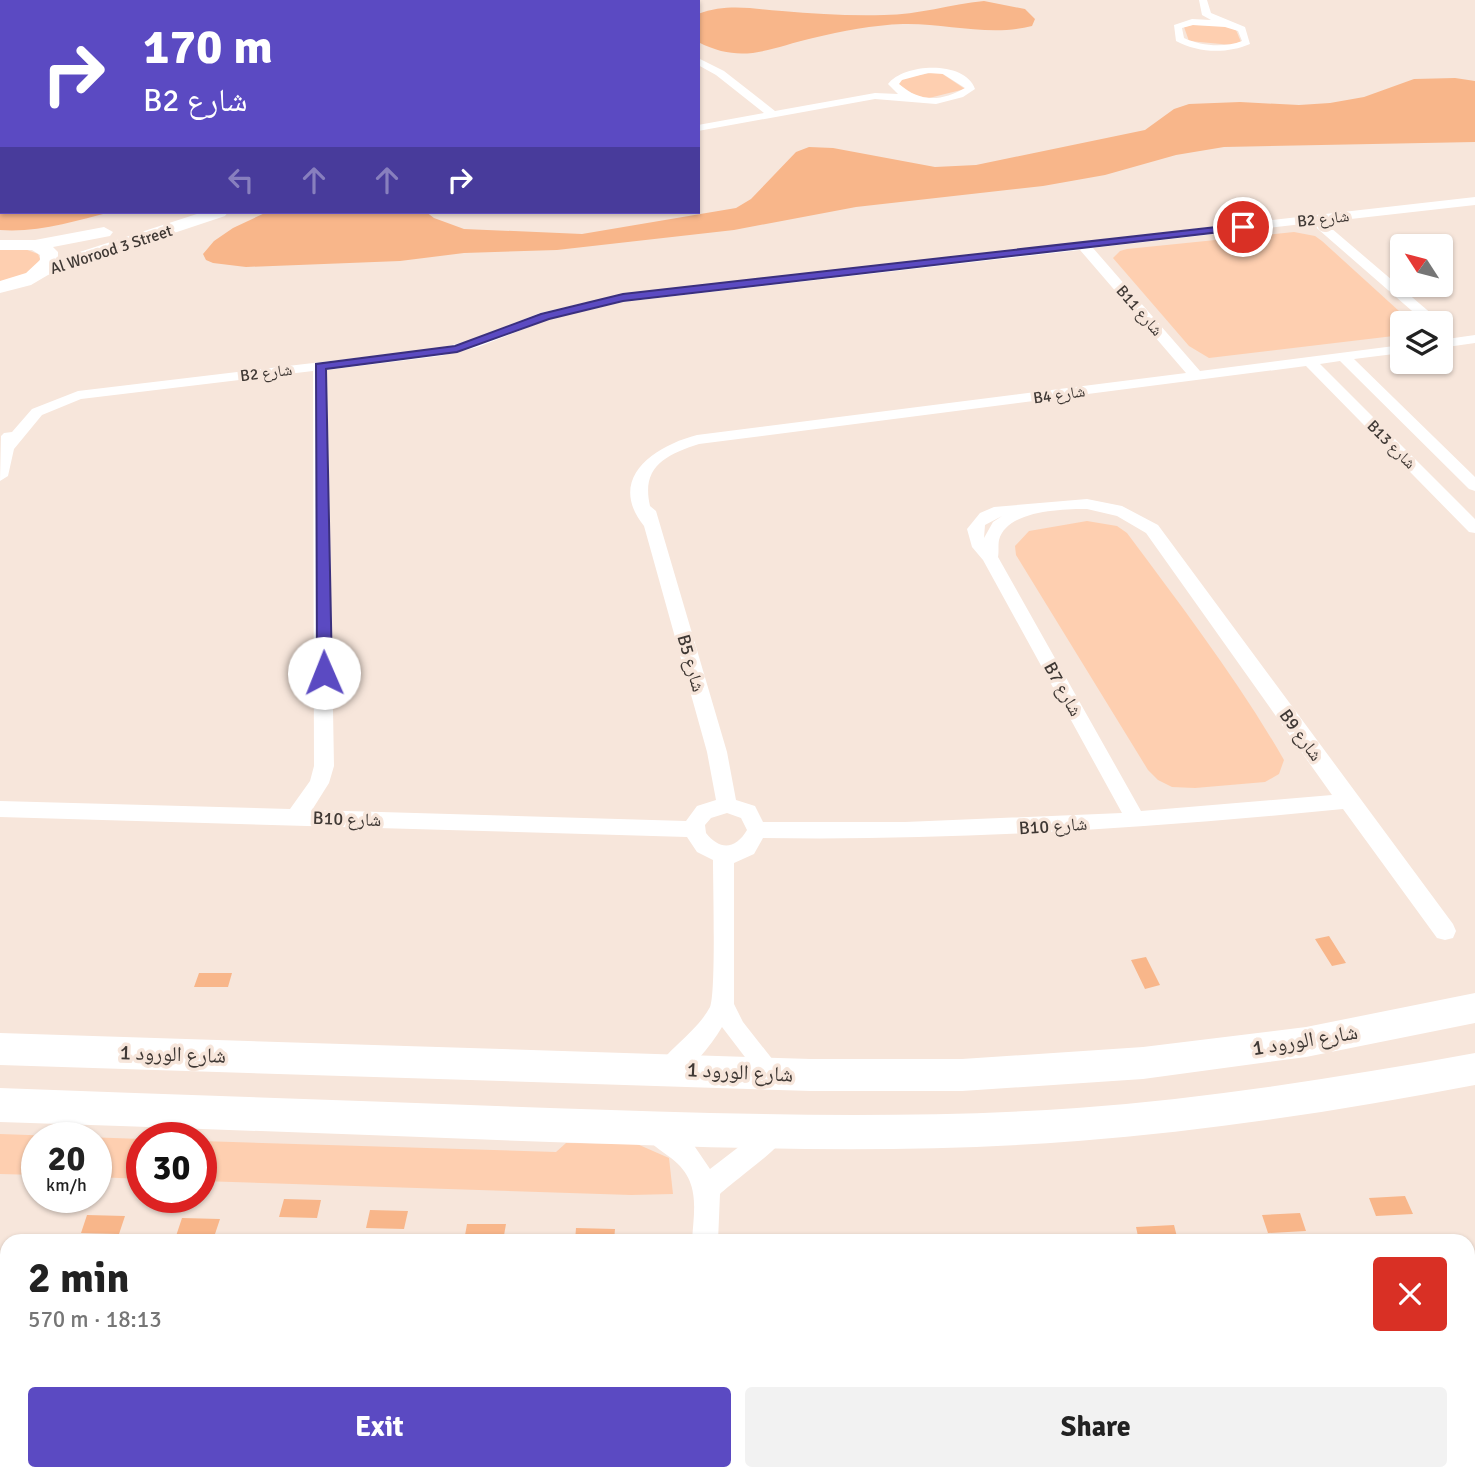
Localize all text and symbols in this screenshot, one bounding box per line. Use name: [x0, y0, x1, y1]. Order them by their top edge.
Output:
text: 170 m: [143, 17, 273, 77]
icon: right: [28, 28, 119, 119]
text: B2 شارع: [143, 81, 248, 120]
icon: left: [222, 161, 260, 199]
icon: ahead: [295, 161, 333, 199]
icon: ahead: [368, 161, 406, 199]
icon: right: [441, 161, 479, 199]
pin: [1213, 197, 1273, 257]
street label: B2 شارع: [1296, 206, 1350, 232]
icon: arrive: [1224, 208, 1262, 246]
street label: Al Worood 3 Street: [48, 221, 175, 279]
north arrow: [1390, 234, 1452, 298]
map controls: [1390, 234, 1453, 374]
street label: B11 شارع: [1112, 281, 1167, 340]
button: layers: [1390, 311, 1453, 374]
street label: B2 شارع: [239, 360, 293, 386]
street label: B4 شارع: [1032, 381, 1086, 409]
street label: B13 شارع: [1363, 416, 1420, 473]
street label: B5 شارع: [672, 632, 710, 694]
position arrow: [287, 636, 361, 710]
street label: B7 شارع: [1039, 658, 1087, 720]
street label: B9 شارع: [1275, 705, 1327, 765]
street label: B10 شارع: [312, 807, 382, 831]
street label: B10 شارع: [1018, 813, 1088, 839]
street label: شارع الورود 1: [1250, 1019, 1360, 1061]
street label: شارع الورود 1: [119, 1039, 227, 1069]
street label: شارع الورود 1: [686, 1056, 794, 1088]
speed limit sign: 30: [126, 1122, 217, 1213]
text: 20: [48, 1137, 85, 1180]
text: km/h: [46, 1174, 87, 1196]
text: 2 min: [28, 1253, 129, 1304]
button: close: [1373, 1257, 1447, 1331]
text: 570 m · 18:13: [28, 1305, 162, 1334]
button: Exit: [28, 1387, 731, 1467]
button: Share: [745, 1387, 1447, 1467]

